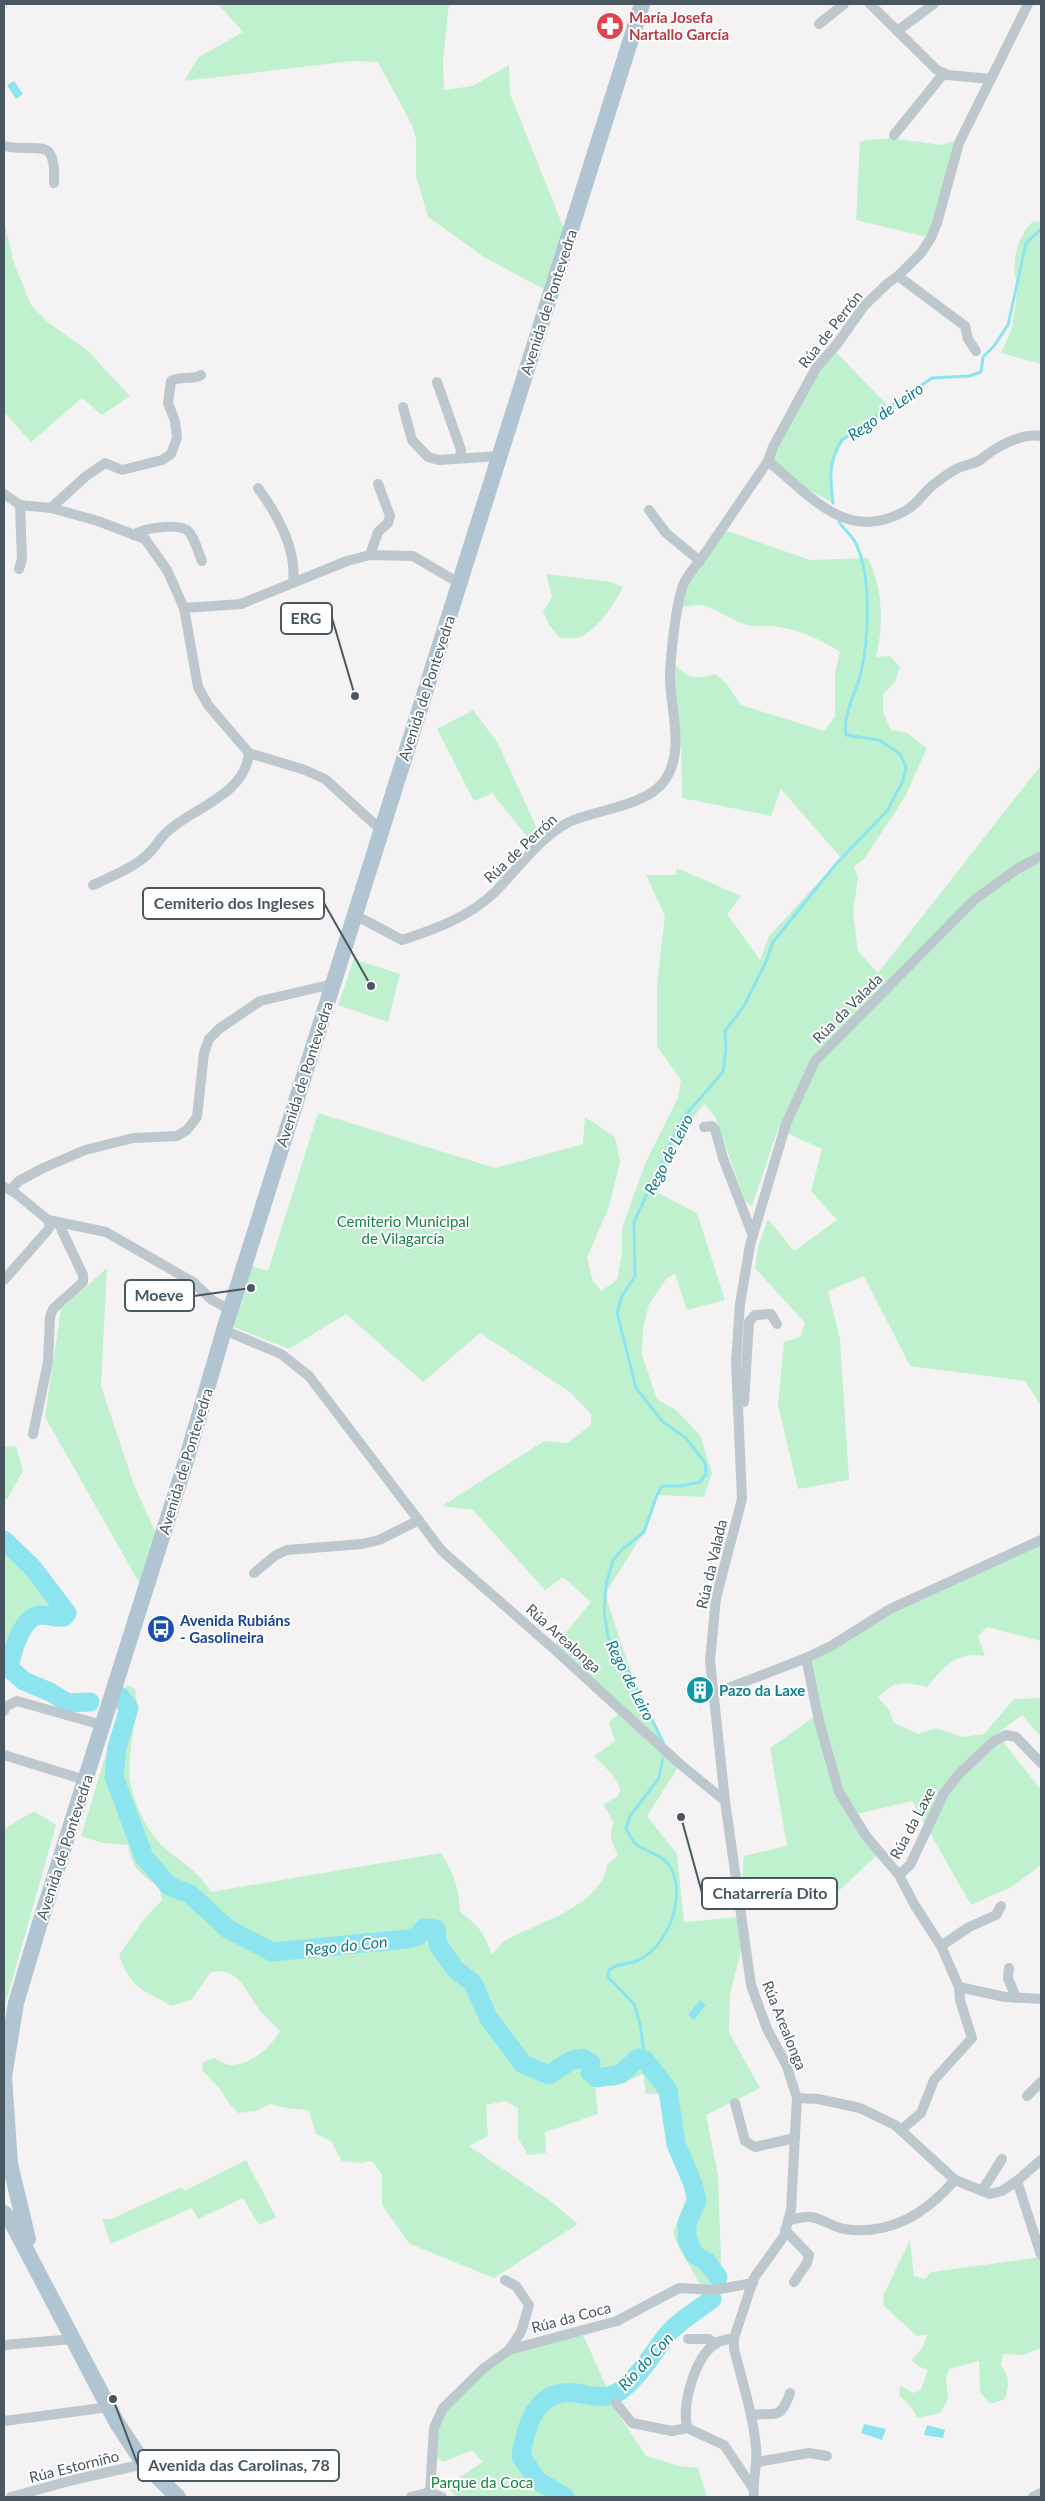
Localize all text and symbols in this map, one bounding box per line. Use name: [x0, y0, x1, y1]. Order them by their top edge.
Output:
place label: María Josefa Nartallo García: [629, 8, 729, 43]
pharmacy icon: María Josefa Nartallo García: [595, 11, 625, 41]
street label: Avenida de Pontevedra: [516, 227, 580, 377]
street label: Rúa de Perrón: [794, 287, 866, 371]
water label: Rego de Leiro: [844, 378, 926, 444]
callout: ERG: [281, 603, 332, 634]
text: ERG: [291, 608, 321, 627]
street label: Avenida de Pontevedra: [394, 613, 458, 763]
street label: Rúa de Perrón: [480, 810, 560, 886]
callout: Cemiterio dos Ingleses: [143, 888, 324, 919]
text: Cemiterio dos Ingleses: [154, 893, 314, 912]
street label: Rúa da Valada: [808, 969, 886, 1047]
street label: Avenida de Pontevedra: [272, 999, 336, 1149]
water label: Rego de Leiro: [640, 1111, 696, 1197]
park label: Cemiterio Municipal de Vilagarcía: [337, 1212, 469, 1247]
callout: Moeve: [125, 1280, 194, 1311]
text: Moeve: [134, 1285, 184, 1304]
street label: Avenida de Pontevedra: [154, 1386, 216, 1536]
street label: Rúa da Valada: [692, 1518, 730, 1610]
street label: Rúa Arealonga: [523, 1600, 605, 1676]
place label: Avenida Rubiáns - Gasolineira: [179, 1611, 291, 1646]
bus stop icon: Avenida Rubiáns - Gasolineira: [146, 1614, 176, 1644]
water label: Rego de Leiro: [603, 1637, 659, 1723]
building icon: Pazo da Laxe: [685, 1675, 715, 1705]
place label: Pazo da Laxe: [719, 1681, 805, 1699]
street label: Avenida de Pontevedra: [32, 1772, 96, 1922]
street label: Rúa da Laxe: [886, 1784, 938, 1862]
callout: Chatarrería Dito: [702, 1878, 837, 1909]
text: Chatarrería Dito: [712, 1883, 828, 1902]
water label: Rego do Con: [304, 1931, 388, 1959]
street label: Rúa Arealonga: [759, 1978, 811, 2072]
street label: Rúa da Coca: [529, 2298, 613, 2336]
water label: Río do Con: [614, 2328, 676, 2394]
street label: Rúa Estorniño: [27, 2446, 121, 2486]
callout: Avenida das Carolinas, 78: [138, 2450, 339, 2481]
text: Avenida das Carolinas, 78: [147, 2455, 330, 2474]
park label: Parque da Coca: [431, 2473, 533, 2491]

